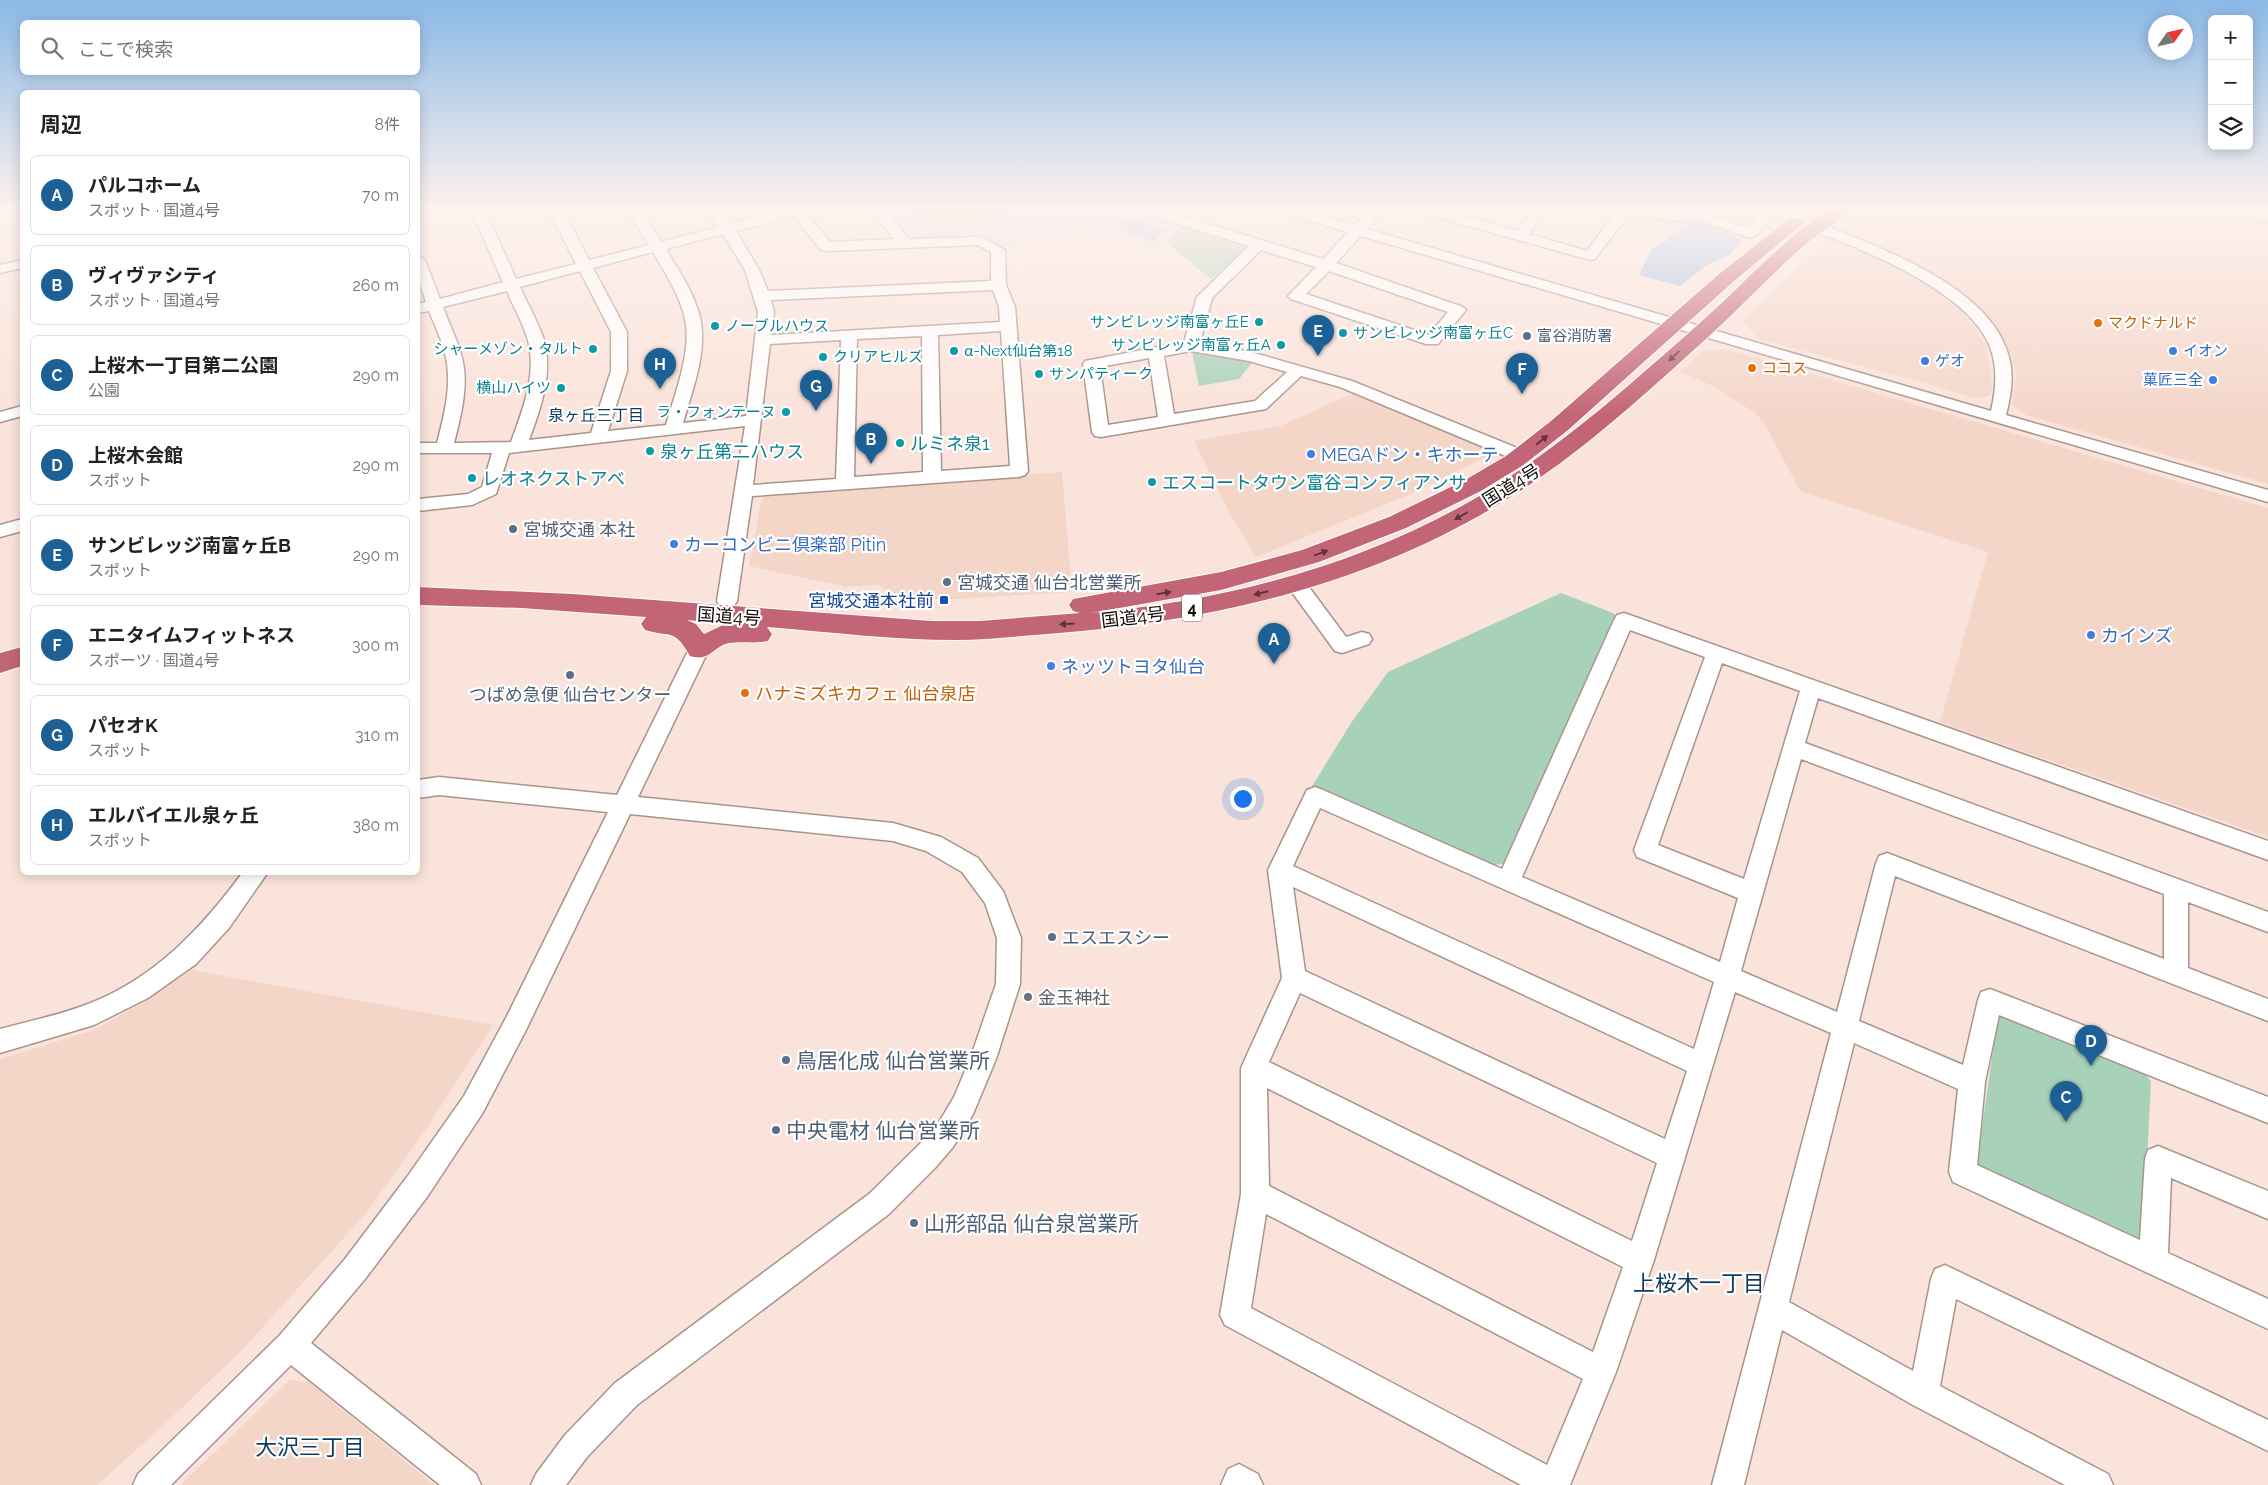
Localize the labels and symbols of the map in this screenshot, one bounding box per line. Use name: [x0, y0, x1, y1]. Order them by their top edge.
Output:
north arrow: [2148, 15, 2193, 60]
place label: サンビレッジ南富ヶ丘E: [1090, 313, 1249, 331]
place label: マクドナルド: [2108, 314, 2198, 332]
pin: E: [1302, 315, 1334, 356]
marker: サンビレッジ南富ヶ丘E: [1253, 316, 1265, 328]
place label: ノーブルハウス: [725, 317, 829, 335]
marker: マクドナルド: [2092, 317, 2104, 329]
marker: ノーブルハウス: [709, 320, 721, 332]
place label: サンビレッジ南富ヶ丘C: [1353, 324, 1513, 342]
marker: サンビレッジ南富ヶ丘C: [1337, 327, 1349, 339]
place label: 富谷消防署: [1537, 327, 1612, 345]
marker: 富谷消防署: [1521, 330, 1533, 342]
place label: サンビレッジ南富ヶ丘A: [1111, 336, 1271, 354]
marker: サンビレッジ南富ヶ丘A: [1275, 339, 1287, 351]
place label: シャーメゾン・タルト: [434, 340, 583, 358]
place label: α-Next仙台第18: [964, 342, 1073, 360]
place label: イオン: [2183, 342, 2228, 360]
marker: シャーメゾン・タルト: [587, 343, 599, 355]
marker: α-Next仙台第18: [948, 345, 960, 357]
marker: イオン: [2167, 345, 2179, 357]
pin: H: [644, 348, 676, 389]
place label: クリアヒルズ: [833, 348, 923, 366]
one-way arrow: [1668, 350, 1681, 361]
marker: クリアヒルズ: [817, 351, 829, 363]
place label: ゲオ: [1935, 352, 1965, 370]
pin: F: [1506, 353, 1538, 394]
marker: ゲオ: [1919, 355, 1931, 367]
place label: ココス: [1762, 359, 1807, 377]
marker: ココス: [1746, 362, 1758, 374]
place label: サンパティーク: [1049, 365, 1153, 383]
marker: サンパティーク: [1033, 368, 1045, 380]
pin: G: [800, 370, 832, 411]
place label: 菓匠三全: [2143, 371, 2203, 389]
marker: 菓匠三全: [2207, 374, 2219, 386]
place label: 横山ハイツ: [476, 379, 551, 397]
marker: 横山ハイツ: [555, 382, 567, 394]
place label: ラ・フォンテーヌ: [656, 403, 776, 421]
district label: 泉ヶ丘三丁目: [548, 406, 644, 425]
marker: ラ・フォンテーヌ: [780, 406, 792, 418]
pin: B: [855, 423, 887, 464]
place label: ルミネ泉1: [910, 433, 990, 454]
one-way arrow: [1535, 434, 1548, 445]
marker: ルミネ泉1: [894, 437, 906, 449]
place label: 泉ヶ丘第二ハウス: [660, 441, 804, 462]
place label: MEGAドン・キホーテ: [1321, 444, 1499, 465]
marker: 泉ヶ丘第二ハウス: [644, 445, 656, 457]
marker: MEGAドン・キホーテ: [1305, 448, 1317, 460]
street label: 国道4号: [1478, 459, 1544, 511]
place label: レオネクストアベ: [482, 468, 625, 489]
marker: レオネクストアベ: [466, 472, 478, 484]
place label: エスコートタウン富谷コンフィアンサ: [1162, 472, 1466, 493]
marker: エスコートタウン富谷コンフィアンサ: [1146, 476, 1158, 488]
one-way arrow: [1455, 511, 1468, 520]
place label: 宮城交通 本社: [523, 519, 636, 540]
marker: 宮城交通 本社: [507, 523, 519, 535]
place label: カーコンビニ倶楽部 Pitin: [684, 534, 886, 555]
marker: カーコンビニ倶楽部 Pitin: [668, 538, 680, 550]
one-way arrow: [1314, 549, 1329, 557]
place label: 宮城交通 仙台北営業所: [957, 572, 1142, 593]
marker: 宮城交通 仙台北営業所: [941, 576, 953, 588]
one-way arrow: [1156, 589, 1172, 597]
one-way arrow: [1254, 589, 1269, 597]
place label: 宮城交通本社前: [808, 590, 934, 611]
marker: 宮城交通本社前: [938, 594, 950, 606]
road number: 4: [1182, 594, 1202, 622]
street label: 国道4号: [696, 603, 762, 629]
street label: 国道4号: [1100, 603, 1166, 631]
one-way arrow: [1058, 620, 1074, 628]
pin: A: [1258, 623, 1290, 664]
place label: カインズ: [2101, 625, 2173, 646]
marker: カインズ: [2085, 629, 2097, 641]
place label: ネッツトヨタ仙台: [1061, 656, 1205, 677]
marker: ネッツトヨタ仙台: [1045, 660, 1057, 672]
marker: つばめ急便 仙台センター: [564, 669, 576, 681]
place label: ハナミズキカフェ 仙台泉店: [755, 683, 976, 704]
place label: つばめ急便 仙台センター: [469, 684, 671, 705]
marker: ハナミズキカフェ 仙台泉店: [739, 687, 751, 699]
your location: [1230, 786, 1256, 812]
place label: エスエスシー: [1062, 927, 1170, 948]
marker: エスエスシー: [1046, 931, 1058, 943]
place label: 金玉神社: [1038, 987, 1110, 1008]
marker: 金玉神社: [1022, 991, 1034, 1003]
pin: D: [2075, 1025, 2107, 1066]
place label: 鳥居化成 仙台営業所: [796, 1048, 990, 1073]
marker: 鳥居化成 仙台営業所: [780, 1054, 792, 1066]
pin: C: [2050, 1081, 2082, 1122]
place label: 中央電材 仙台営業所: [786, 1118, 980, 1143]
marker: 中央電材 仙台営業所: [770, 1124, 782, 1136]
place label: 山形部品 仙台泉営業所: [924, 1211, 1139, 1236]
marker: 山形部品 仙台泉営業所: [908, 1217, 920, 1229]
district label: 上桜木一丁目: [1633, 1270, 1765, 1296]
district label: 大沢三丁目: [255, 1434, 365, 1460]

